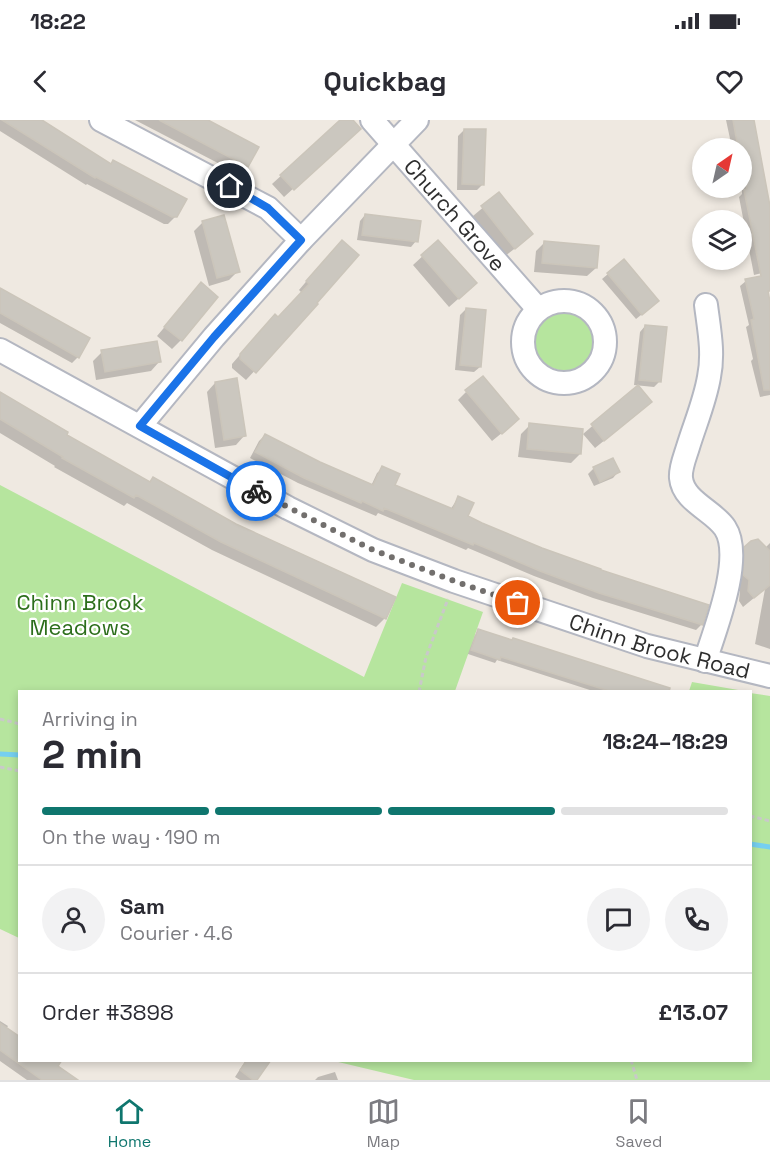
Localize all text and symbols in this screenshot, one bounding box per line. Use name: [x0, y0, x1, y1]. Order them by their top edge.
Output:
text: 18:22: [30, 7, 86, 35]
text: Quickbag: [324, 64, 446, 99]
icon: back: [24, 65, 57, 98]
icon: heart: [713, 65, 746, 98]
north arrow: [692, 138, 752, 198]
map controls: [692, 138, 752, 270]
street label: Church Grove: [398, 152, 512, 277]
pin: [204, 160, 255, 211]
icon: home: [213, 169, 246, 202]
button: layers: [692, 210, 752, 270]
courier: [226, 461, 286, 521]
icon: bike: [240, 475, 273, 508]
pin: [492, 577, 543, 628]
icon: bag: [501, 586, 534, 619]
park label: Chinn Brook Meadows: [16, 588, 144, 641]
street label: Chinn Brook Road: [566, 607, 753, 685]
text: Arriving in: [42, 706, 138, 732]
text: 18:24–18:29: [602, 727, 728, 755]
text: 2 min: [42, 730, 143, 779]
text: On the way · 190 m: [42, 824, 220, 850]
button: person: [42, 888, 105, 951]
button: chat: [587, 888, 650, 951]
button: phone: [665, 888, 728, 951]
text: Sam: [120, 892, 165, 920]
text: Courier · 4.6: [120, 920, 233, 946]
text: Order #3898: [42, 998, 174, 1026]
text: £13.07: [658, 998, 728, 1026]
tab: Home: [108, 1095, 151, 1152]
tab: Map: [367, 1095, 400, 1152]
tab: Saved: [616, 1095, 662, 1152]

